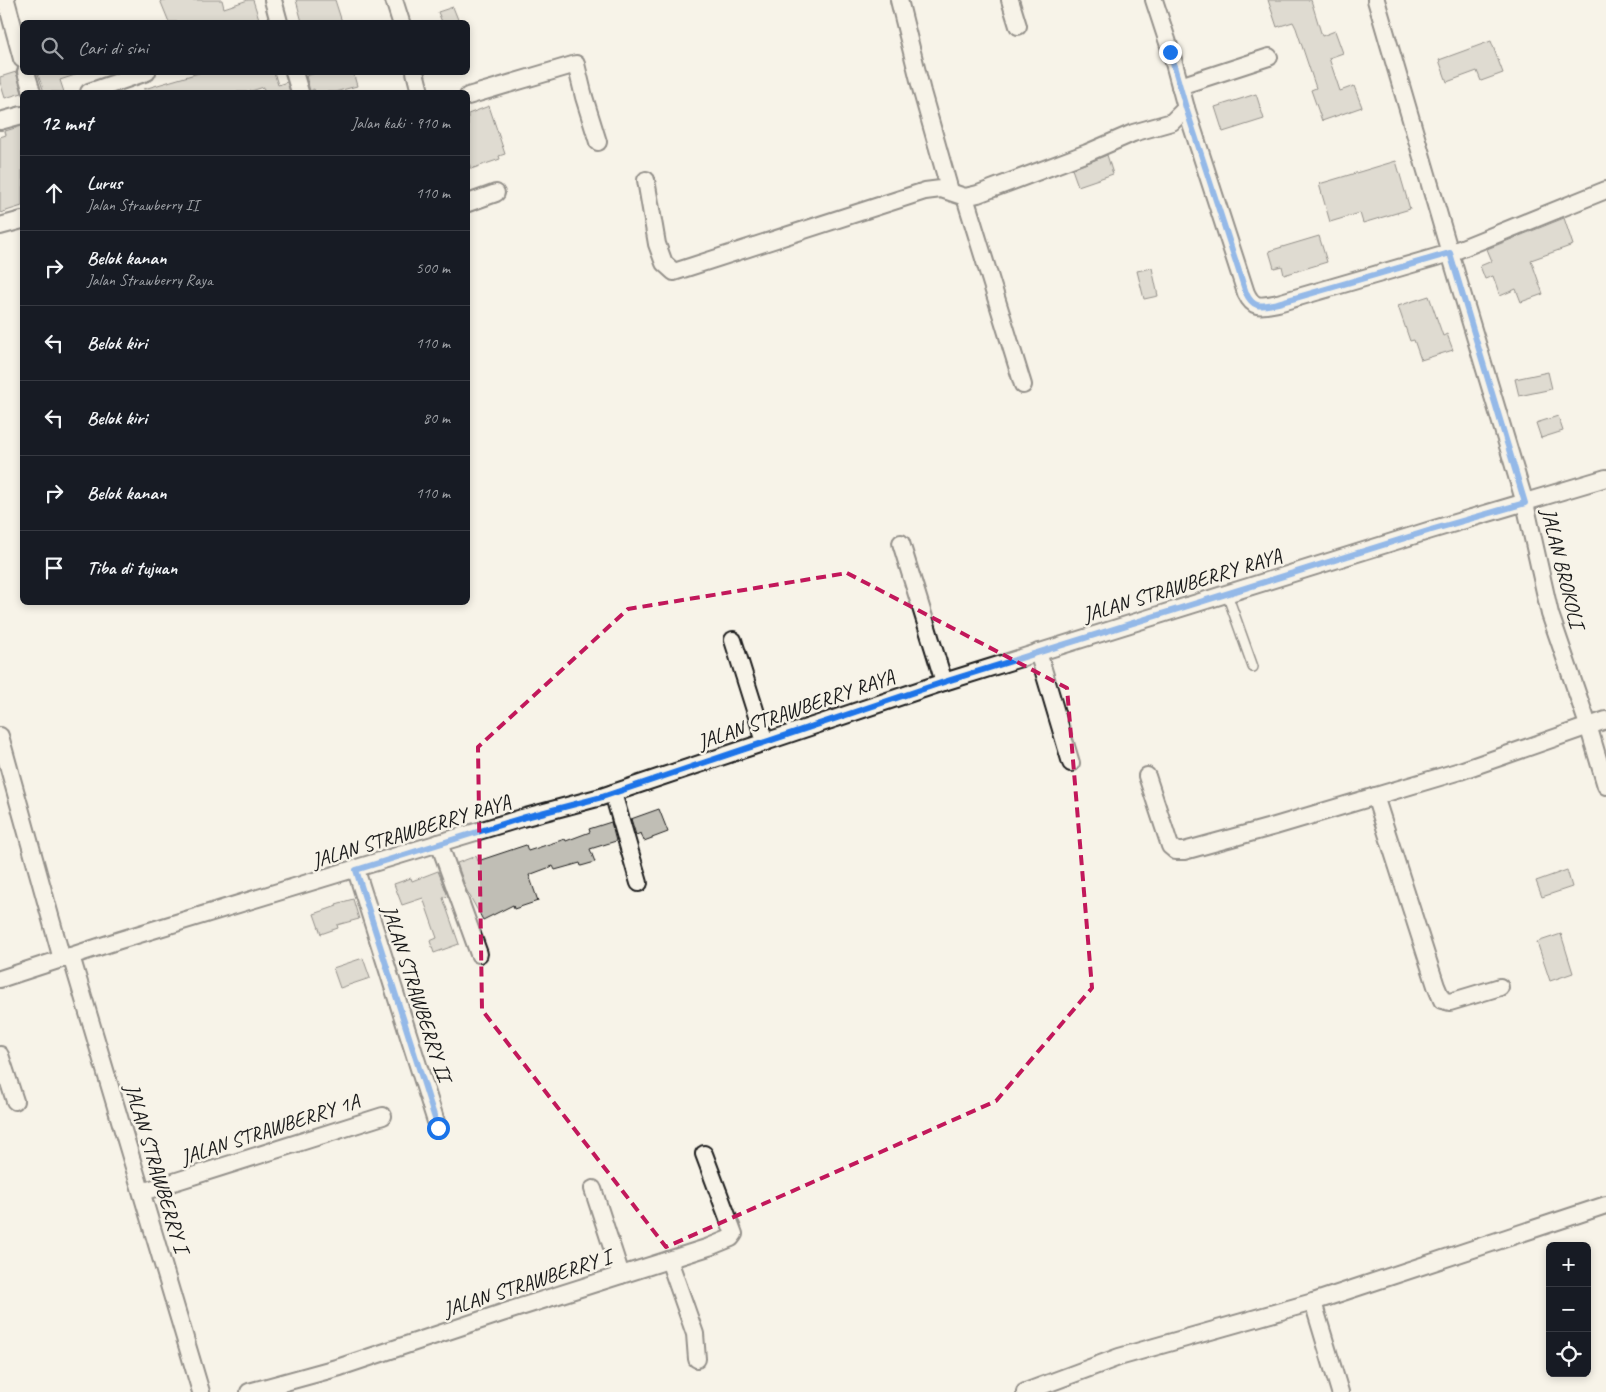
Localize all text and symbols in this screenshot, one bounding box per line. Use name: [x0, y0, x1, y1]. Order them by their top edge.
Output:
search box: [20, 20, 470, 75]
icon: search: [38, 34, 66, 62]
text: Cari di sini: [78, 36, 148, 60]
route end: [1159, 41, 1182, 64]
text: 12 mnt: [40, 110, 93, 136]
text: Jalan kaki · 910 m: [352, 113, 450, 133]
text: Lurus: [87, 171, 122, 195]
icon: ahead: [40, 179, 68, 207]
text: 110 m: [416, 183, 450, 203]
text: Jalan Strawberry II: [87, 195, 199, 215]
text: Belok kanan: [87, 246, 166, 270]
icon: right: [40, 254, 68, 282]
text: 500 m: [416, 258, 450, 278]
text: Jalan Strawberry Raya: [87, 270, 212, 290]
icon: left: [40, 329, 68, 357]
text: Belok kiri: [87, 331, 147, 355]
text: 110 m: [416, 333, 450, 353]
icon: left: [40, 404, 68, 432]
text: Belok kiri: [87, 406, 147, 430]
text: 80 m: [423, 408, 450, 428]
icon: right: [40, 479, 68, 507]
text: Belok kanan: [87, 481, 166, 505]
text: 110 m: [416, 483, 450, 503]
street label: JALAN BROKOLI: [1535, 505, 1592, 635]
street label: JALAN STRAWBERRY RAYA: [1079, 542, 1285, 628]
icon: arrive: [40, 554, 68, 582]
text: Tiba di tujuan: [87, 556, 177, 580]
street label: JALAN STRAWBERRY RAYA: [693, 663, 898, 755]
street label: JALAN STRAWBERRY RAYA: [308, 788, 514, 874]
street label: JALAN STRAWBERRY II: [376, 901, 459, 1088]
street label: JALAN STRAWBERRY I: [119, 1080, 196, 1260]
street label: JALAN STRAWBERRY 1A: [176, 1087, 364, 1170]
route start: [427, 1117, 450, 1140]
street label: JALAN STRAWBERRY I: [439, 1242, 618, 1323]
map controls: [1546, 1242, 1591, 1377]
button: +: [1546, 1242, 1591, 1287]
button: −: [1546, 1287, 1591, 1332]
button: locate: [1546, 1332, 1591, 1377]

